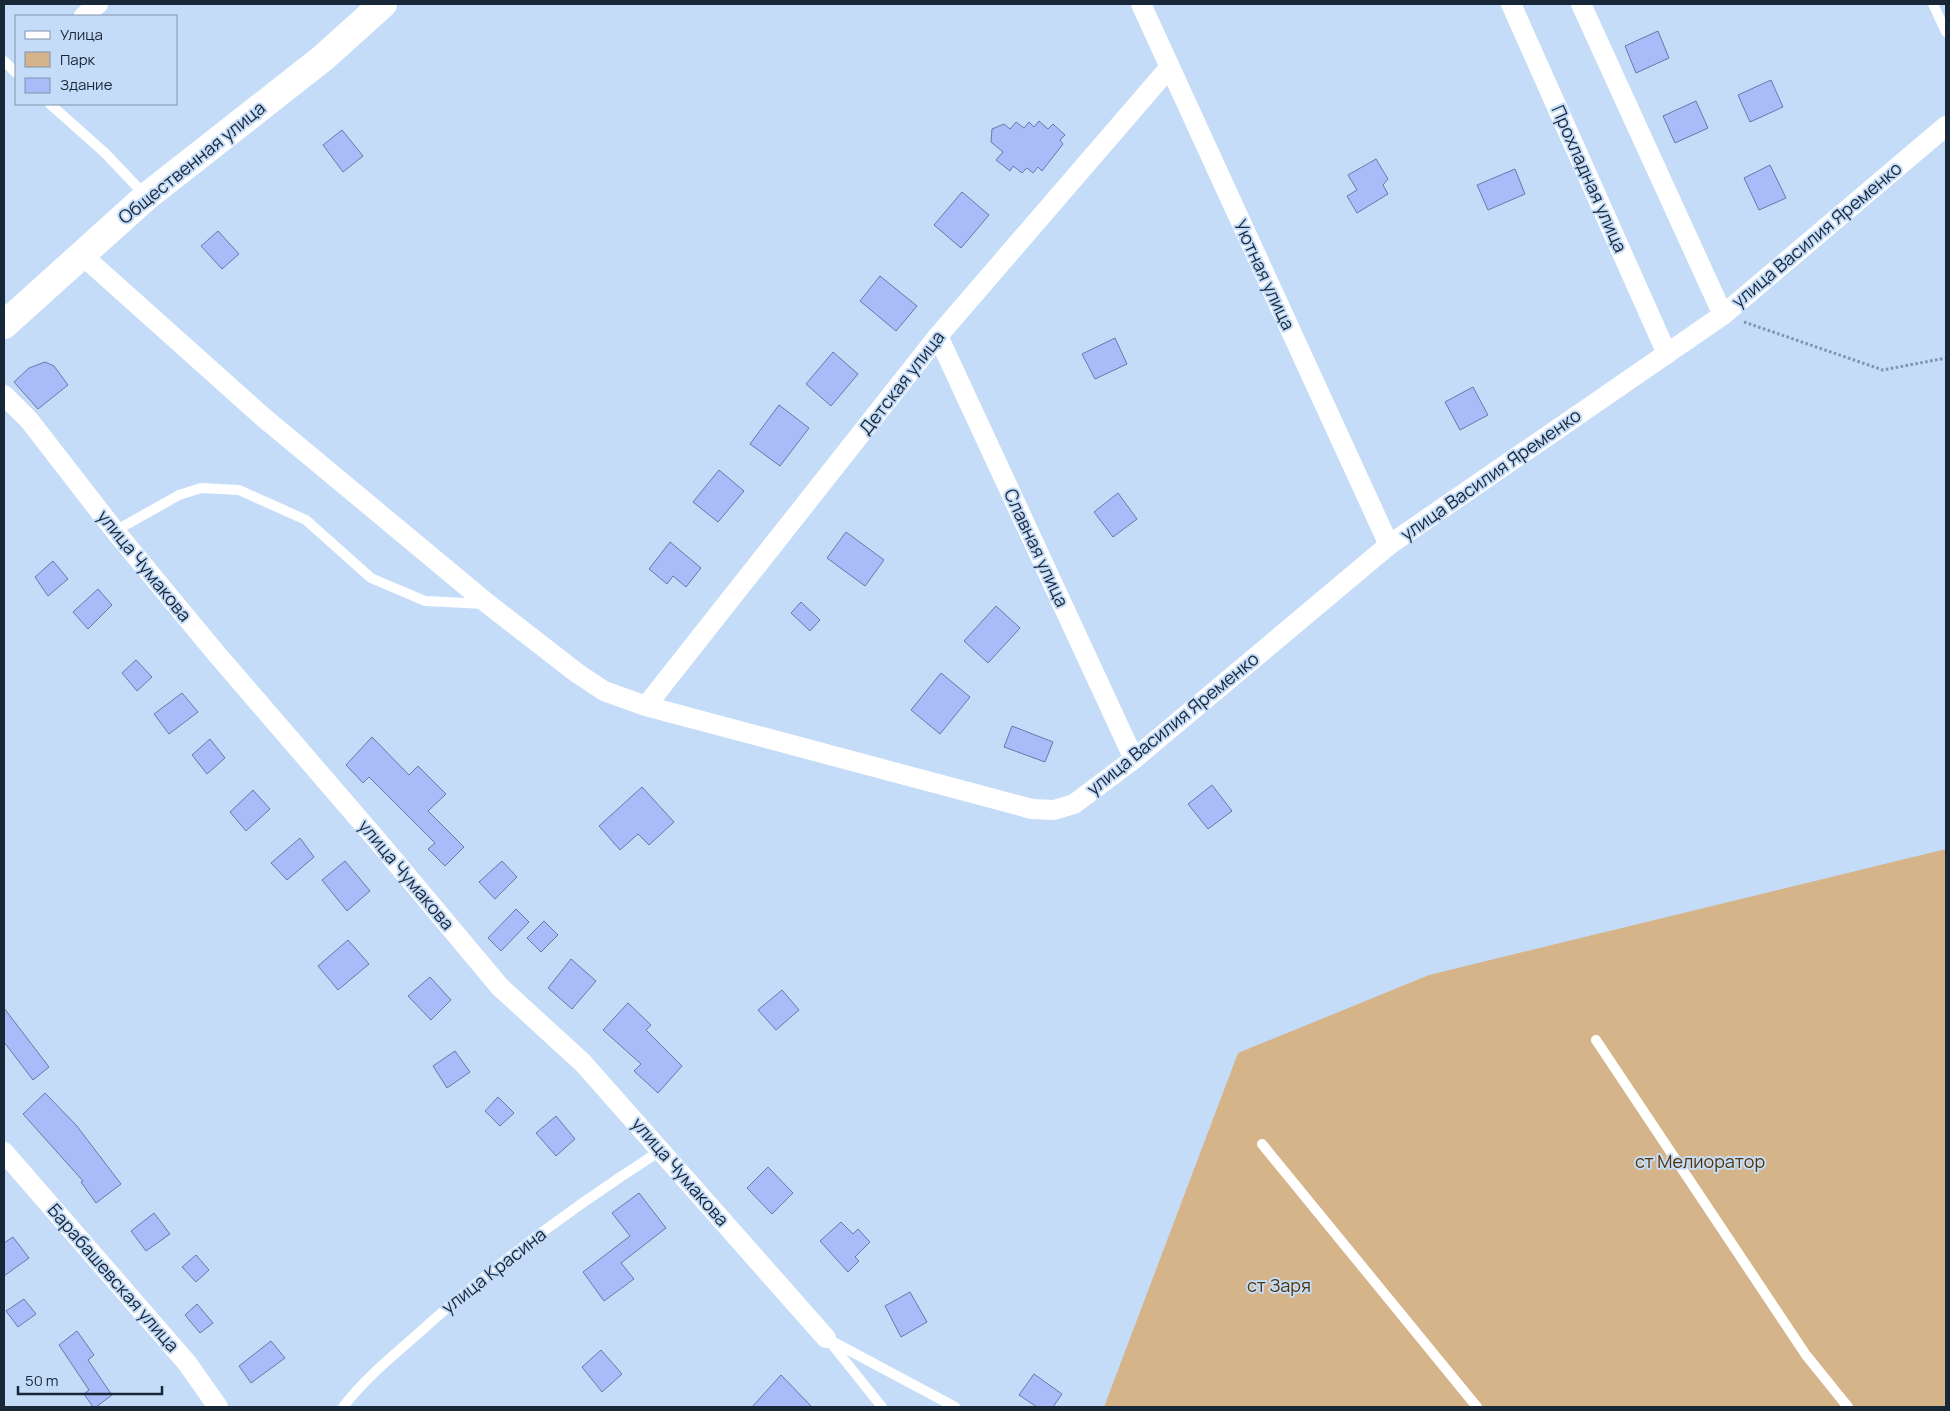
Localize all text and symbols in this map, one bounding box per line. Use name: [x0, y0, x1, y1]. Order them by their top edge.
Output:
legend: [15, 15, 178, 105]
text: Улица: [60, 24, 103, 45]
text: Парк: [60, 49, 96, 70]
text: Здание: [60, 74, 113, 95]
street label: Общественная улица: [113, 95, 270, 229]
street label: Прохладная улица: [1547, 101, 1633, 256]
street label: улица Василия Яременко: [1726, 156, 1906, 313]
street label: Уютная улица: [1229, 216, 1301, 334]
street label: Детская улица: [853, 325, 949, 439]
street label: улица Василия Яременко: [1395, 403, 1585, 546]
street label: Славная улица: [999, 485, 1075, 611]
street label: улица Чумакова: [92, 505, 197, 626]
street label: улица Василия Яременко: [1081, 646, 1264, 800]
street label: улица Чумакова: [354, 814, 460, 935]
street label: улица Чумакова: [627, 1112, 735, 1231]
park label: ст Мелиоратор: [1635, 1149, 1765, 1173]
street label: Барабашевская улица: [43, 1198, 185, 1357]
street label: улица Красина: [436, 1222, 551, 1319]
park label: ст Заря: [1247, 1273, 1311, 1297]
scale bar: [18, 1364, 161, 1396]
text: 50 m: [25, 1370, 59, 1391]

